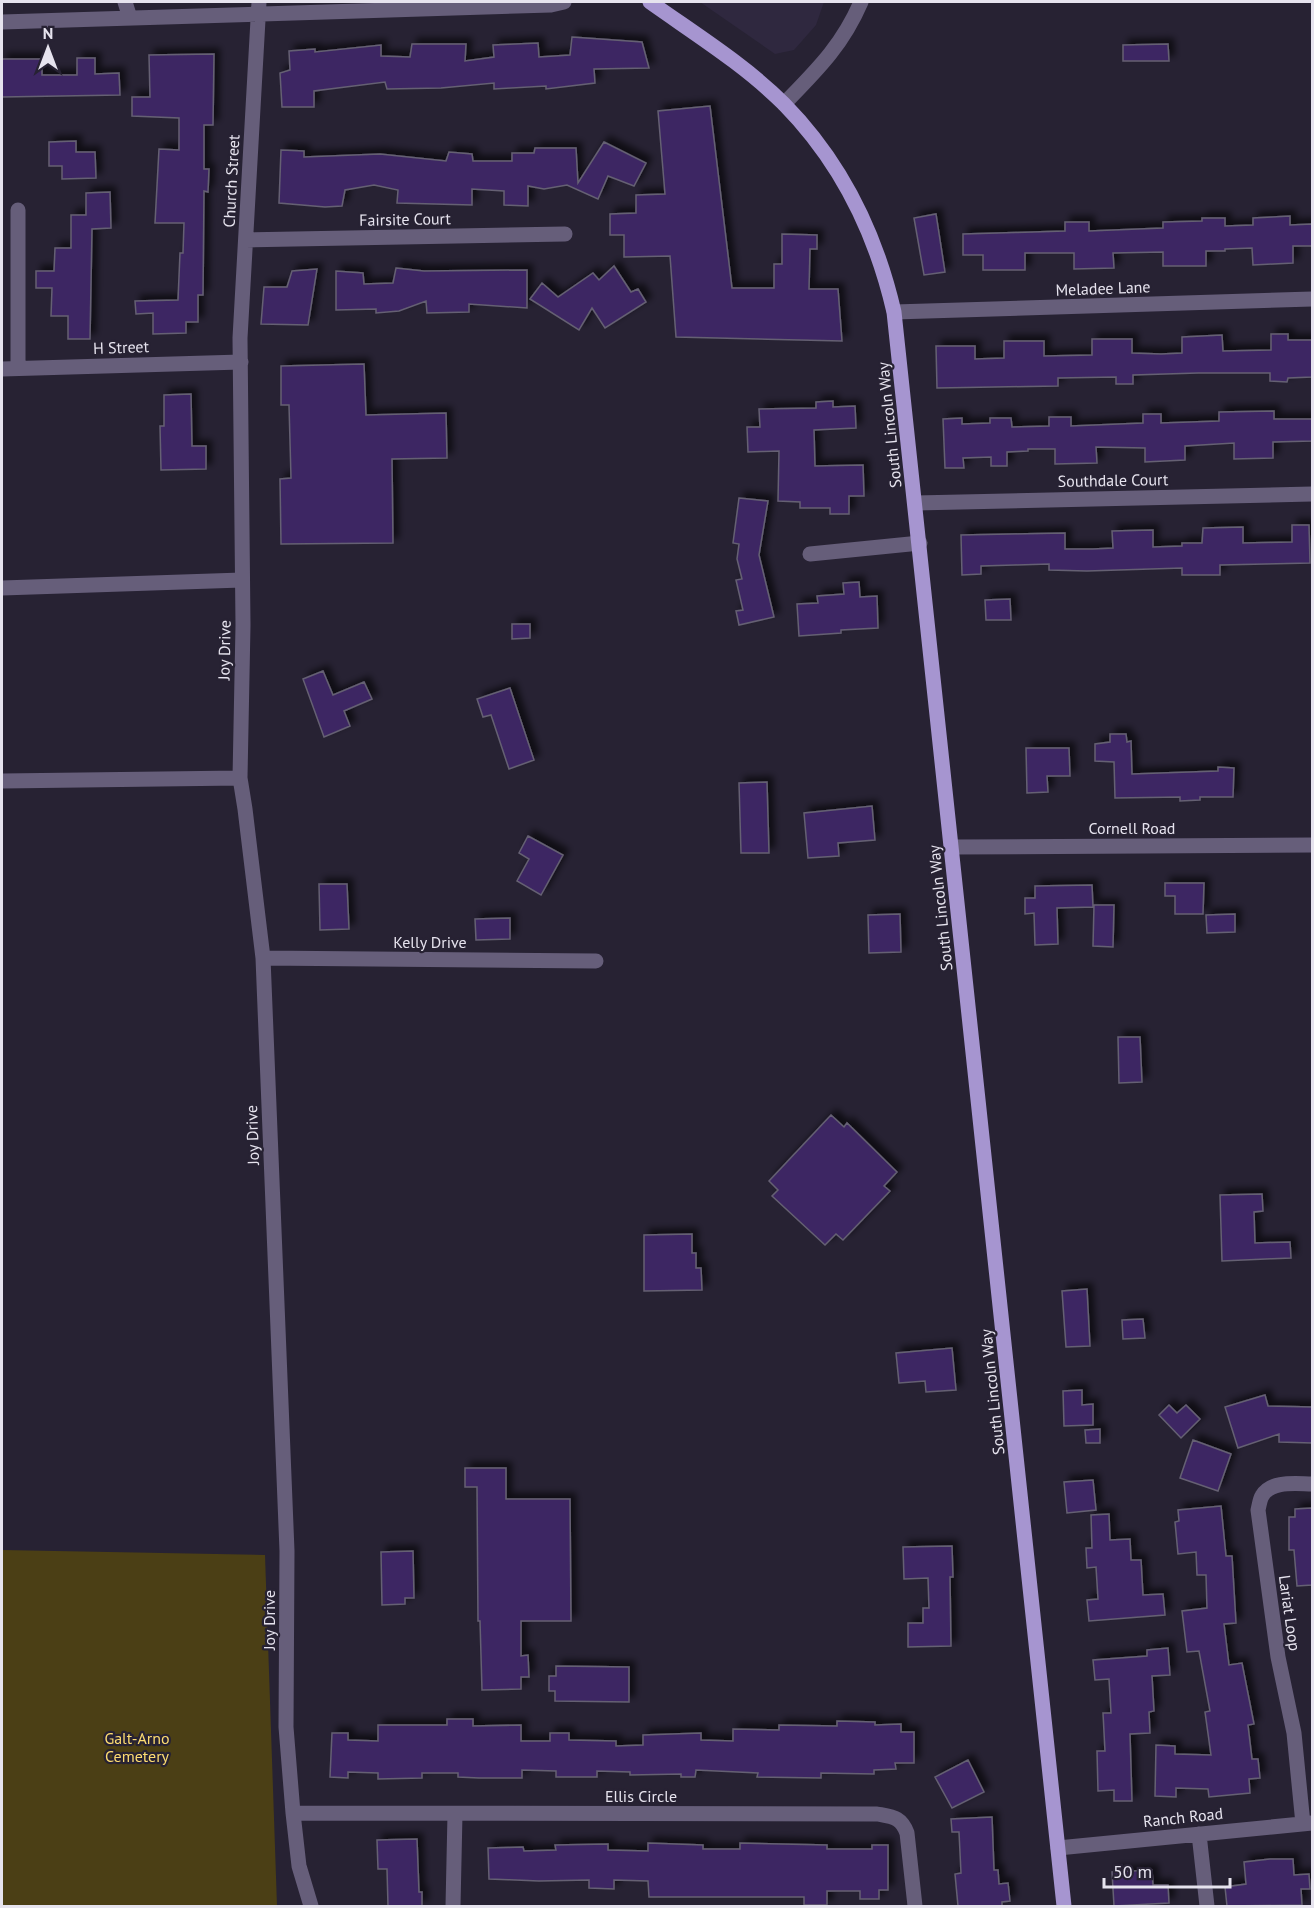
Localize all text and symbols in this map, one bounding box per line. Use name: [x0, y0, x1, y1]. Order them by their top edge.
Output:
north arrow: [18, 18, 78, 78]
text: N: [43, 23, 53, 43]
street label: Church Street: [219, 133, 243, 228]
street label: Fairsite Court: [359, 208, 452, 230]
street label: Meladee Lane: [1055, 276, 1151, 300]
street label: H Street: [93, 336, 150, 358]
street label: South Lincoln Way: [872, 361, 906, 489]
street label: Southdale Court: [1058, 469, 1169, 491]
street label: Joy Drive: [213, 620, 235, 681]
street label: Cornell Road: [1089, 818, 1175, 838]
street label: South Lincoln Way: [923, 844, 957, 972]
street label: Kelly Drive: [393, 932, 467, 952]
street label: Joy Drive: [241, 1105, 263, 1166]
street label: South Lincoln Way: [975, 1328, 1009, 1456]
street label: Lariat Loop: [1275, 1574, 1305, 1652]
street label: Joy Drive: [259, 1590, 279, 1651]
park label: Galt-Arno Cemetery: [104, 1728, 170, 1766]
street label: Ellis Circle: [605, 1786, 677, 1806]
street label: Ranch Road: [1142, 1803, 1224, 1831]
scale bar: [1104, 1851, 1230, 1889]
text: 50 m: [1113, 1860, 1152, 1883]

